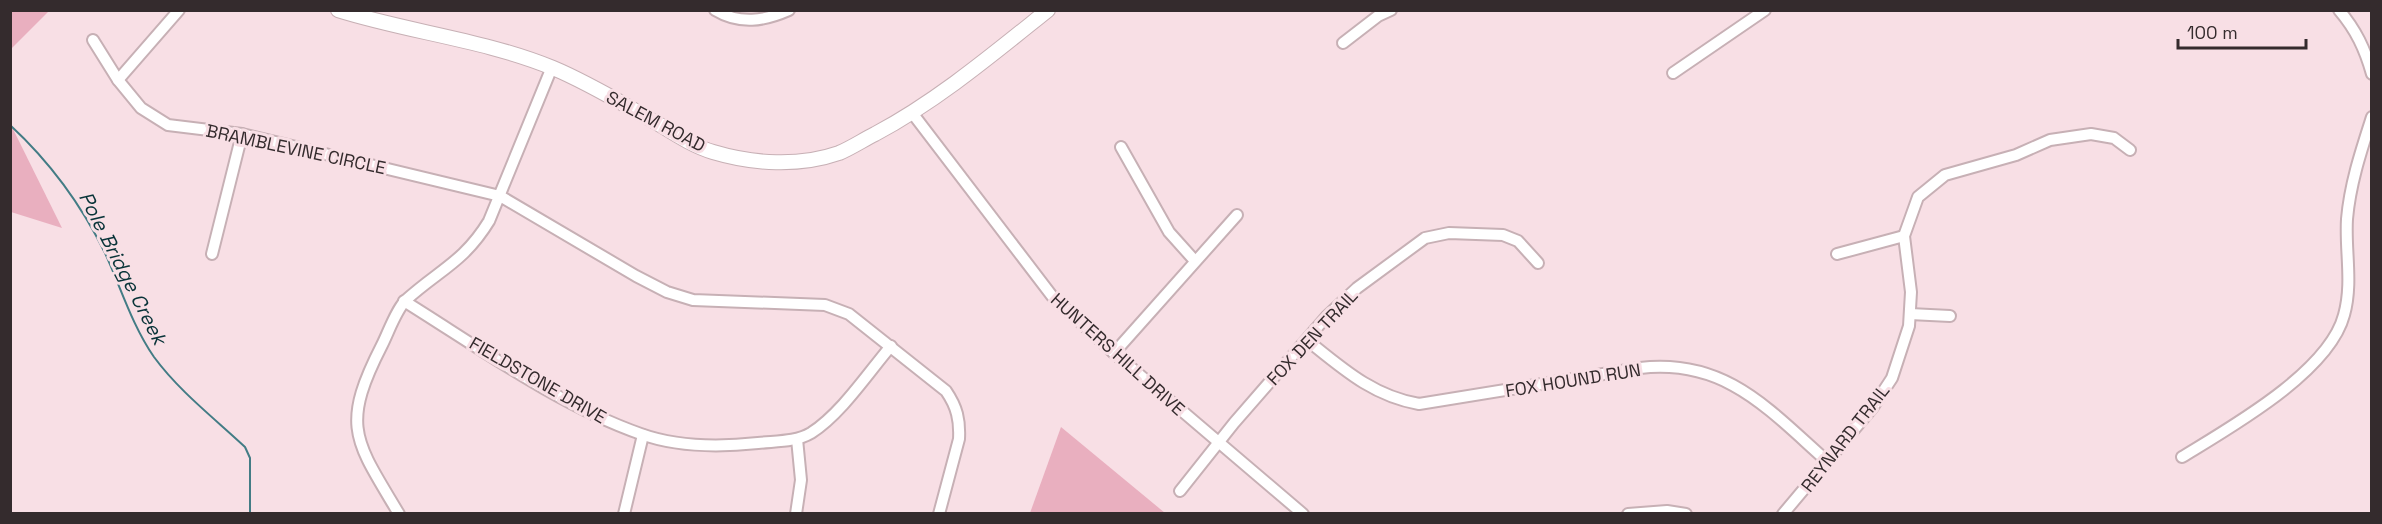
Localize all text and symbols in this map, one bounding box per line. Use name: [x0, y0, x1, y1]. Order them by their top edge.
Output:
scale bar: [2178, 12, 2306, 50]
text: 100 m: [2187, 21, 2238, 44]
street label: SALEM ROAD: [602, 85, 710, 157]
street label: BRAMBLEVINE CIRCLE: [204, 119, 388, 179]
water label: Pole Bridge Creek: [73, 187, 174, 351]
street label: FOX DEN TRAIL: [1262, 284, 1362, 390]
street label: HUNTERS HILL DRIVE: [1046, 288, 1190, 420]
street label: FIELDSTONE DRIVE: [465, 331, 611, 429]
street label: FOX HOUND RUN: [1504, 358, 1642, 402]
street label: REYNARD TRAIL: [1796, 379, 1894, 497]

